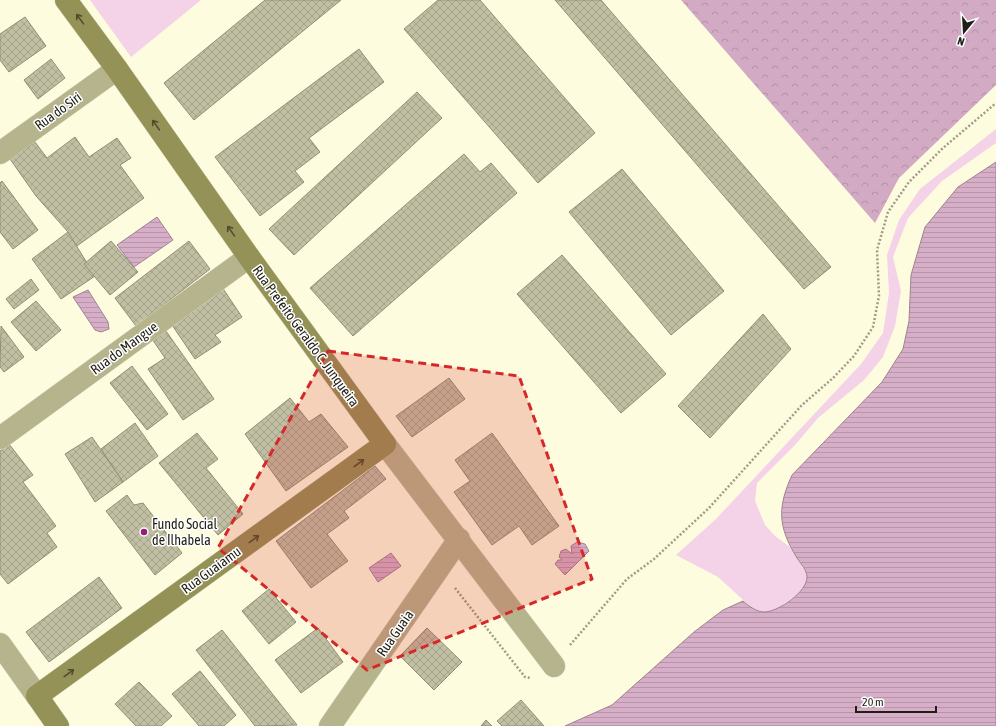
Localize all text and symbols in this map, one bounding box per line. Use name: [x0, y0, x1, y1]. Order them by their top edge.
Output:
north arrow: [944, 12, 984, 52]
one-way arrow: [76, 14, 84, 25]
text: N: [956, 35, 966, 48]
street label: Rua do Siri: [32, 89, 84, 133]
one-way arrow: [152, 120, 160, 131]
one-way arrow: [227, 226, 235, 237]
street label: Rua Prefeito Geraldo C. Junqueira: [249, 262, 363, 410]
street label: Rua do Mangue: [87, 318, 161, 378]
one-way arrow: [353, 459, 364, 467]
place label: Fundo Social de Ilhabela: [152, 516, 218, 548]
marker: Fundo Social de Ilhabela: [139, 527, 149, 537]
one-way arrow: [248, 535, 259, 543]
street label: Rua Guaiamu: [178, 543, 244, 597]
street label: Rua Guaia: [373, 607, 417, 659]
one-way arrow: [63, 669, 74, 677]
scale bar: [856, 688, 936, 714]
text: 20 m: [862, 695, 884, 709]

